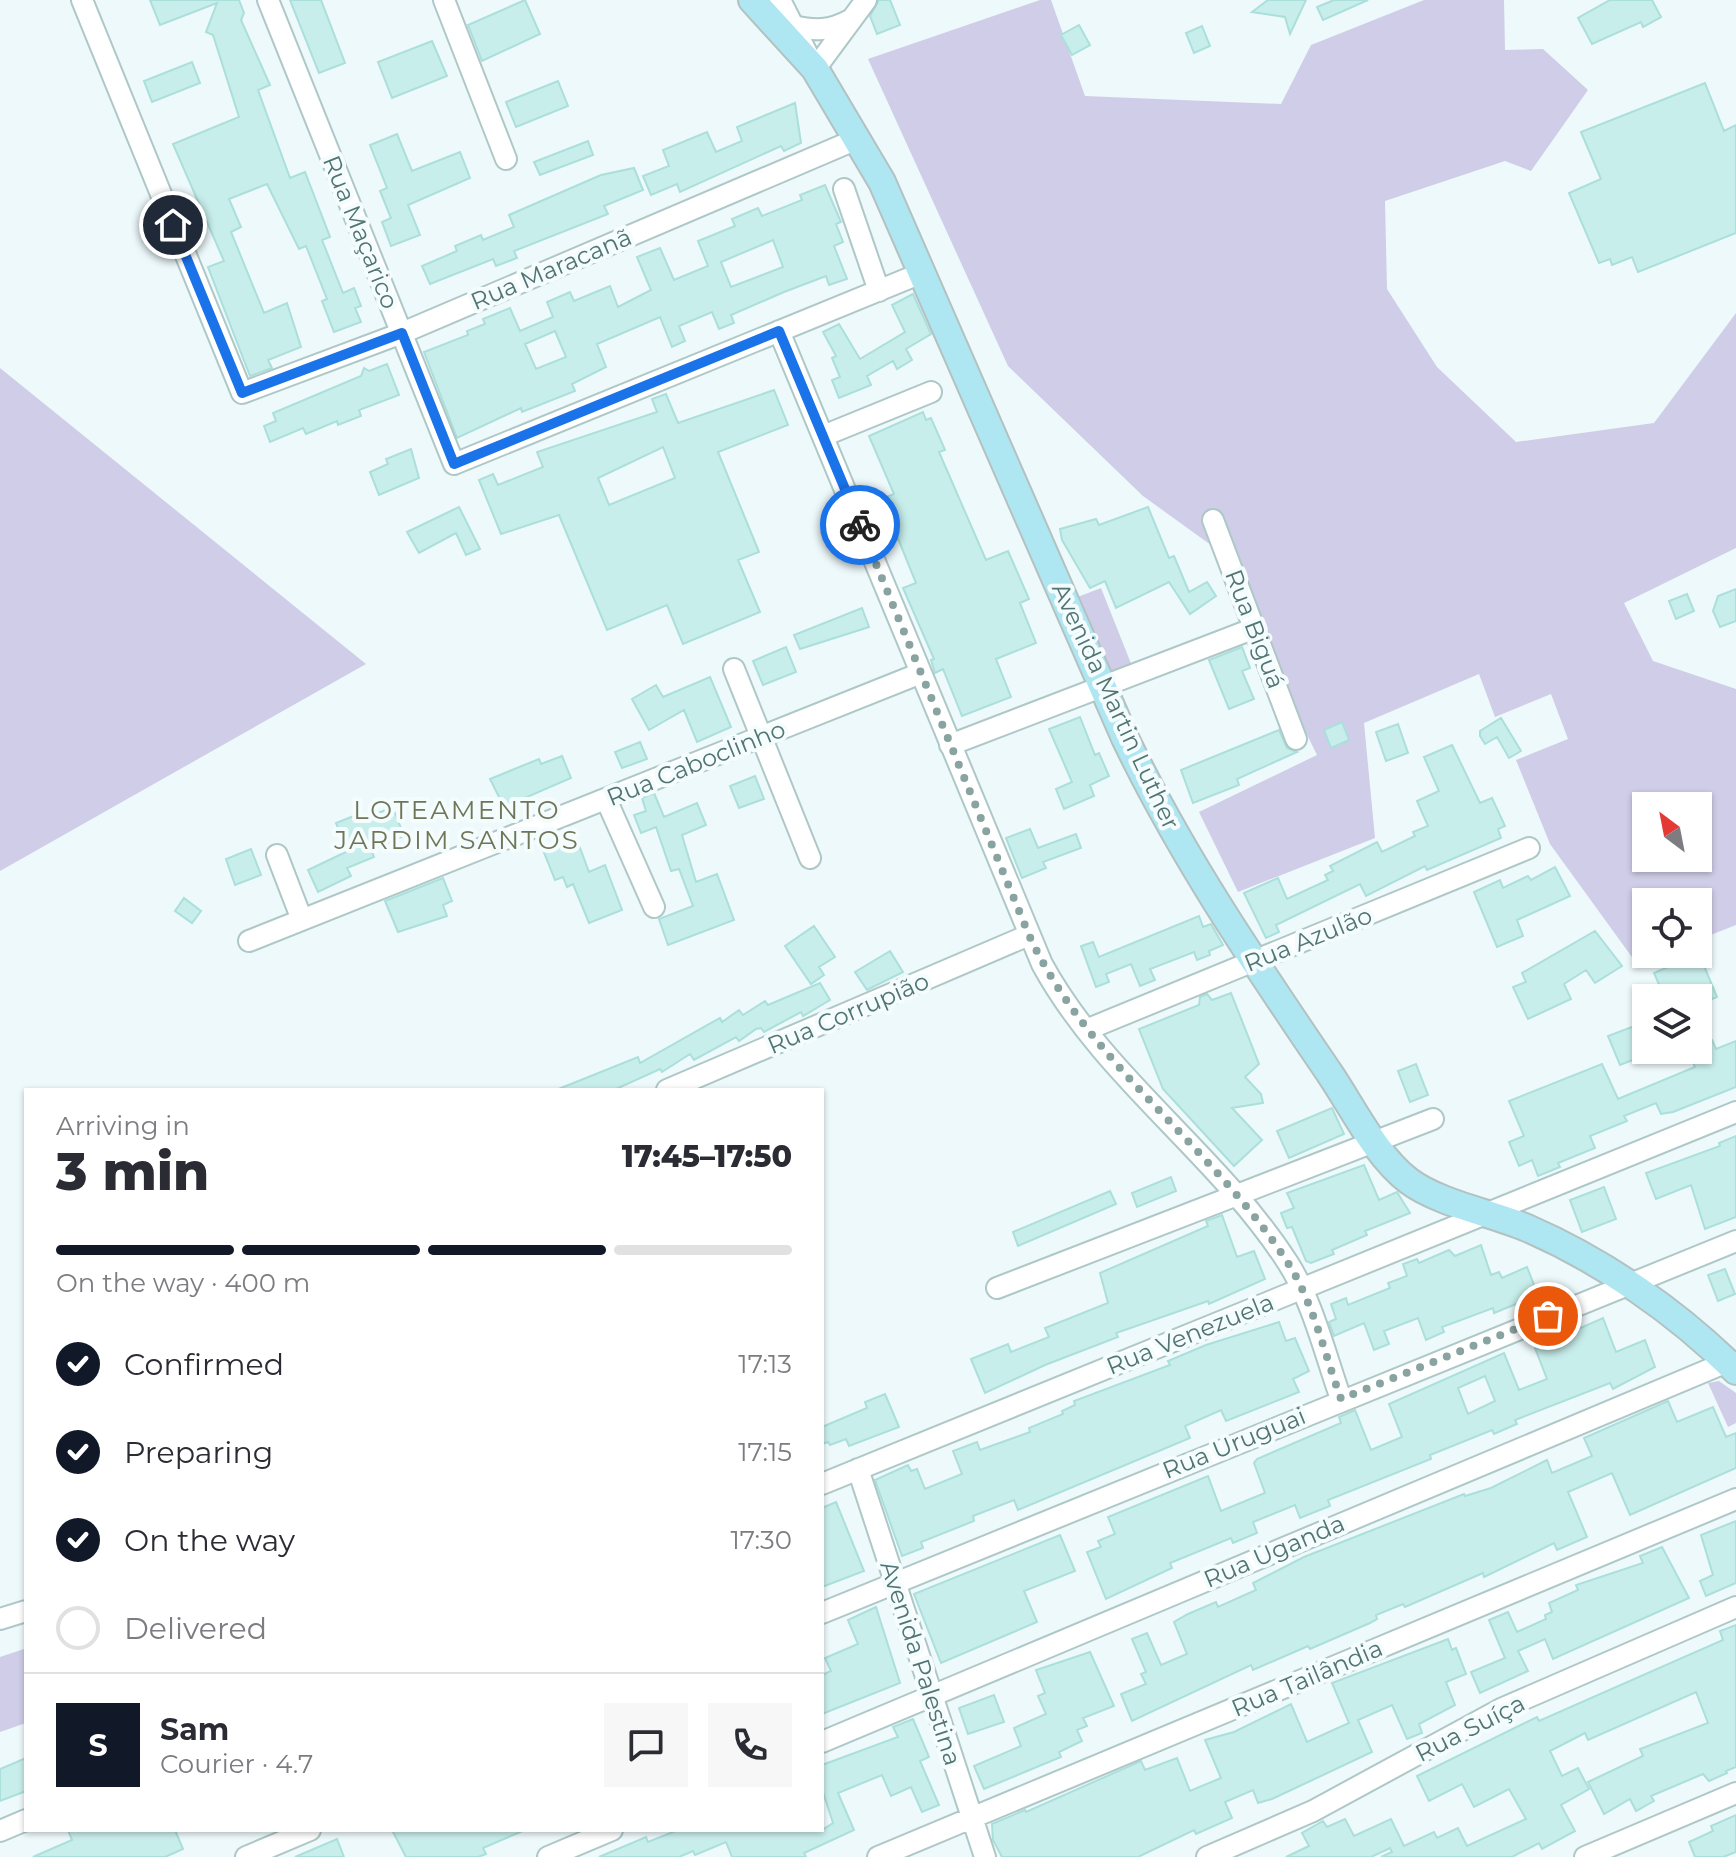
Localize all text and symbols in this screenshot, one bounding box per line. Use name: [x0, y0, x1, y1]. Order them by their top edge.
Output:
street label: Rua Maçarico: [317, 151, 405, 313]
pin: [139, 191, 207, 259]
icon: home: [151, 203, 195, 247]
street label: Rua Maracanã: [466, 222, 636, 316]
courier: [820, 485, 900, 565]
icon: bike: [838, 503, 882, 547]
street label: Rua Biguá: [1219, 565, 1291, 693]
street label: Avenida Martin Luther: [1046, 578, 1186, 834]
street label: Rua Caboclinho: [602, 714, 790, 812]
north arrow: [1632, 792, 1712, 872]
map controls: [1632, 792, 1712, 1064]
district label: LOTEAMENTO JARDIM SANTOS: [333, 794, 580, 856]
button: locate: [1632, 888, 1712, 968]
street label: Rua Azulão: [1240, 900, 1376, 978]
street label: Rua Corrupião: [763, 966, 933, 1060]
button: layers: [1632, 984, 1712, 1064]
text: Arriving in: [56, 1110, 190, 1142]
text: 17:45–17:50: [622, 1138, 792, 1175]
text: 3 min: [56, 1140, 209, 1203]
text: On the way · 400 m: [56, 1267, 310, 1299]
pin: [1514, 1282, 1582, 1350]
street label: Rua Venezuela: [1102, 1287, 1278, 1381]
icon: bag: [1526, 1294, 1570, 1338]
icon: check: [56, 1342, 100, 1386]
text: Confirmed: [124, 1346, 284, 1383]
text: 17:13: [738, 1348, 792, 1380]
street label: Rua Uruguai: [1158, 1401, 1310, 1485]
icon: check: [56, 1430, 100, 1474]
text: Preparing: [124, 1434, 273, 1471]
text: 17:15: [738, 1436, 792, 1468]
street label: Rua Uganda: [1199, 1508, 1349, 1594]
icon: check: [56, 1518, 100, 1562]
text: On the way: [124, 1522, 295, 1559]
text: 17:30: [730, 1524, 792, 1556]
street label: Avenida Palestina: [874, 1557, 968, 1769]
text: Delivered: [124, 1610, 267, 1647]
street label: Rua Tailândia: [1227, 1633, 1387, 1723]
street label: Rua Suíça: [1410, 1688, 1530, 1768]
button: chat: [604, 1703, 688, 1787]
button: phone: [708, 1703, 792, 1787]
text: Sam: [160, 1711, 229, 1748]
text: S: [88, 1727, 108, 1764]
text: Courier · 4.7: [160, 1748, 313, 1780]

